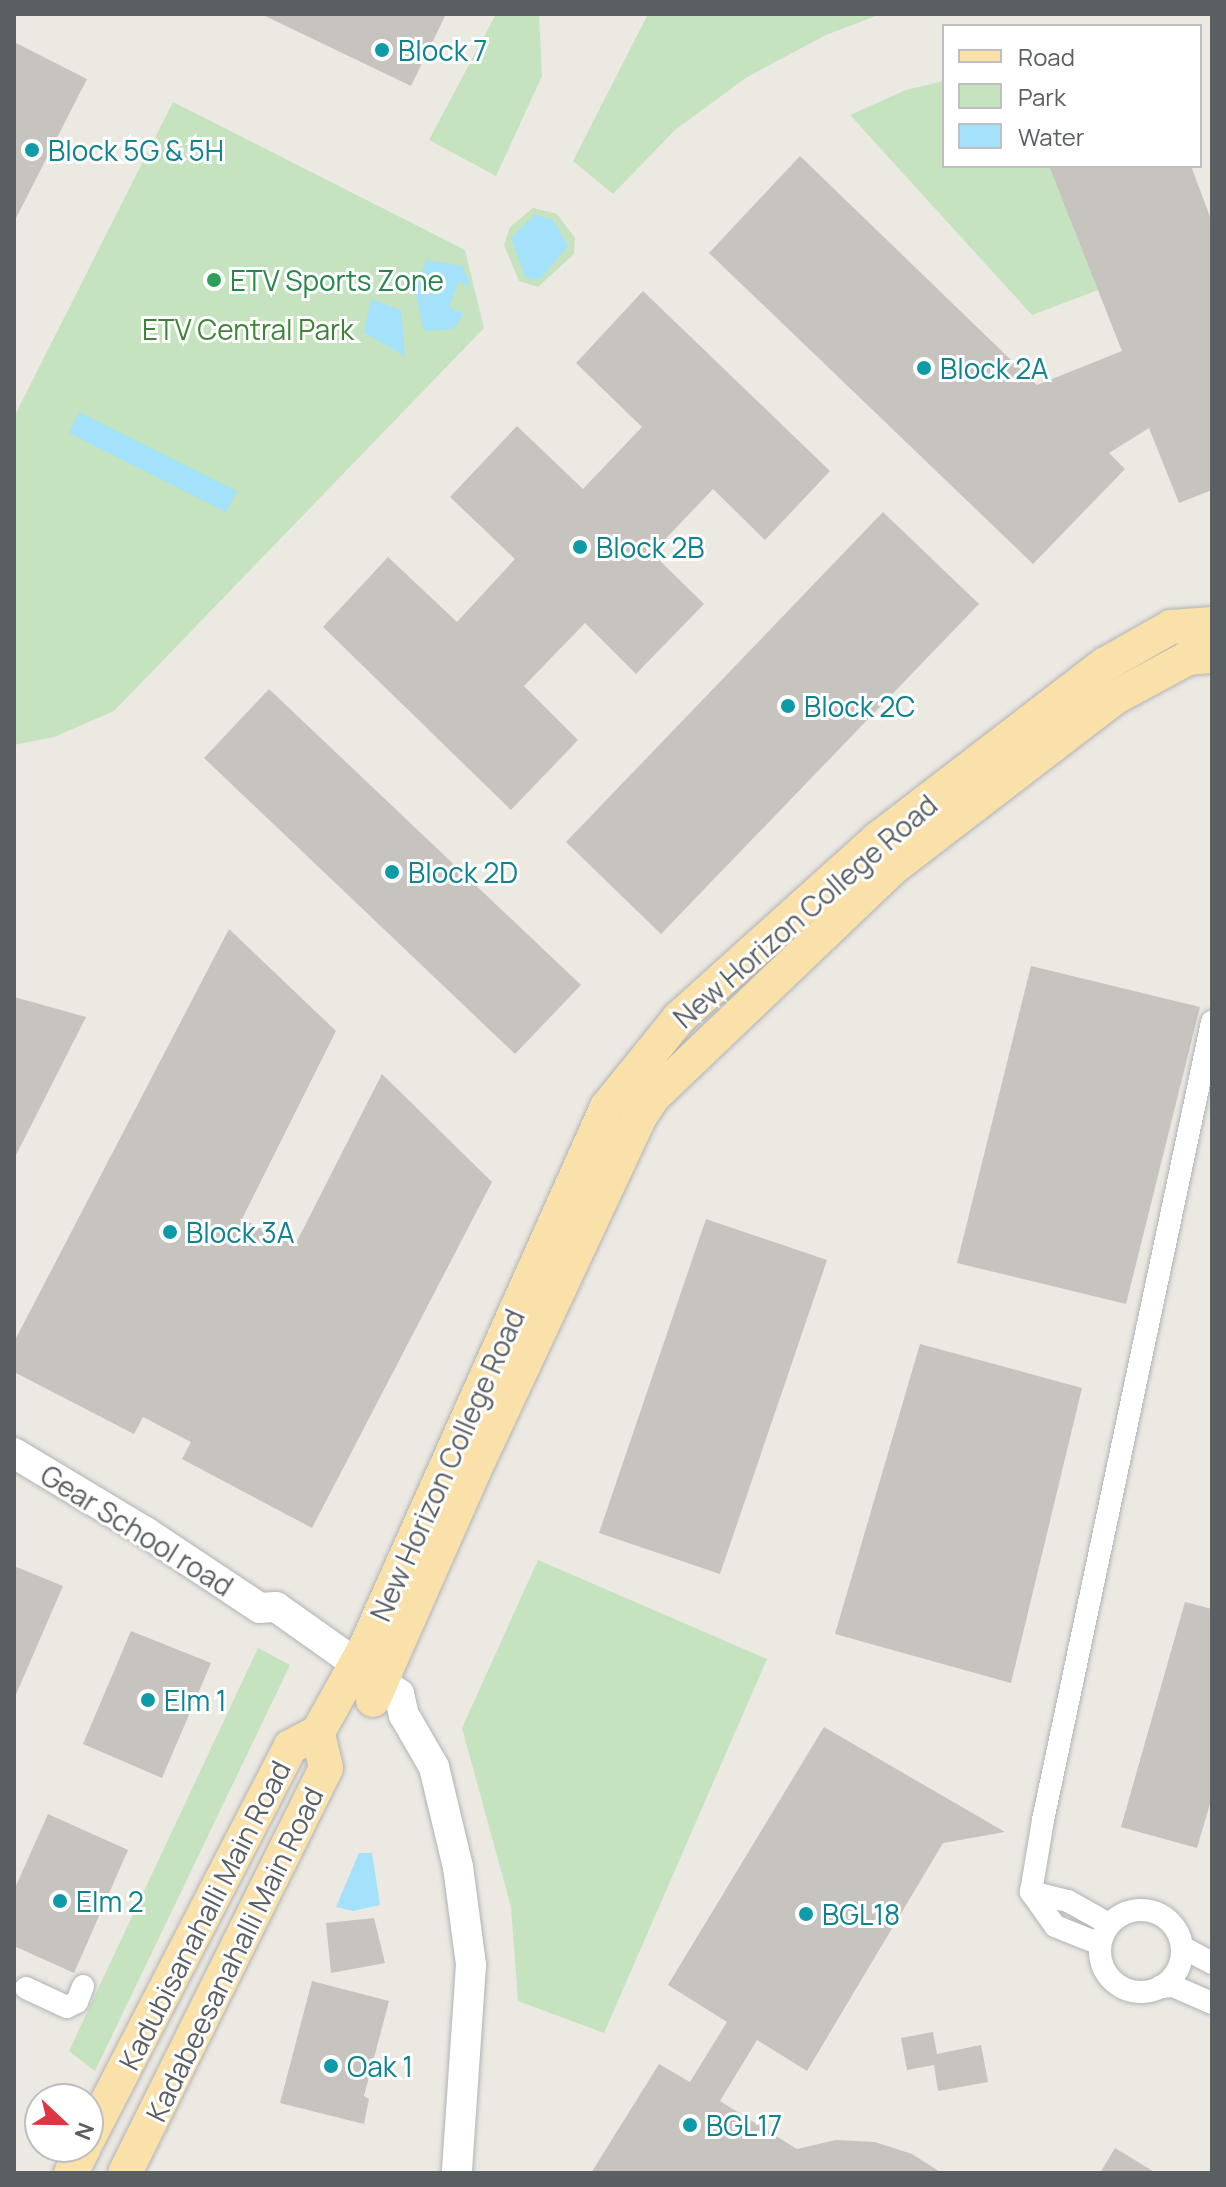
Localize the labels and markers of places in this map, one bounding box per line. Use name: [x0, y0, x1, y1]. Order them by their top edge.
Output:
place label: Block 7: [398, 33, 487, 67]
marker: Block 7: [373, 41, 391, 59]
place label: Block 5G & 5H: [48, 133, 224, 167]
marker: Block 5G & 5H: [23, 141, 41, 159]
place label: ETV Sports Zone: [230, 263, 444, 297]
marker: ETV Sports Zone: [205, 271, 223, 289]
place label: Block 2A: [940, 351, 1048, 385]
marker: Block 2A: [915, 359, 933, 377]
place label: Block 2B: [596, 530, 704, 564]
marker: Block 2B: [571, 538, 589, 556]
place label: Block 2C: [804, 689, 915, 723]
marker: Block 2C: [779, 697, 797, 715]
place label: Block 2D: [408, 855, 518, 889]
marker: Block 2D: [383, 863, 401, 881]
place label: Block 3A: [186, 1215, 294, 1249]
marker: Block 3A: [161, 1223, 179, 1241]
place label: Elm 1: [164, 1683, 227, 1717]
marker: Elm 1: [139, 1691, 157, 1709]
place label: Elm 2: [76, 1884, 144, 1918]
marker: Elm 2: [51, 1892, 69, 1910]
place label: BGL18: [822, 1897, 900, 1931]
marker: BGL18: [797, 1905, 815, 1923]
place label: Oak 1: [347, 2049, 413, 2083]
marker: Oak 1: [322, 2057, 340, 2075]
place label: BGL17: [706, 2108, 782, 2142]
marker: BGL17: [681, 2116, 699, 2134]

